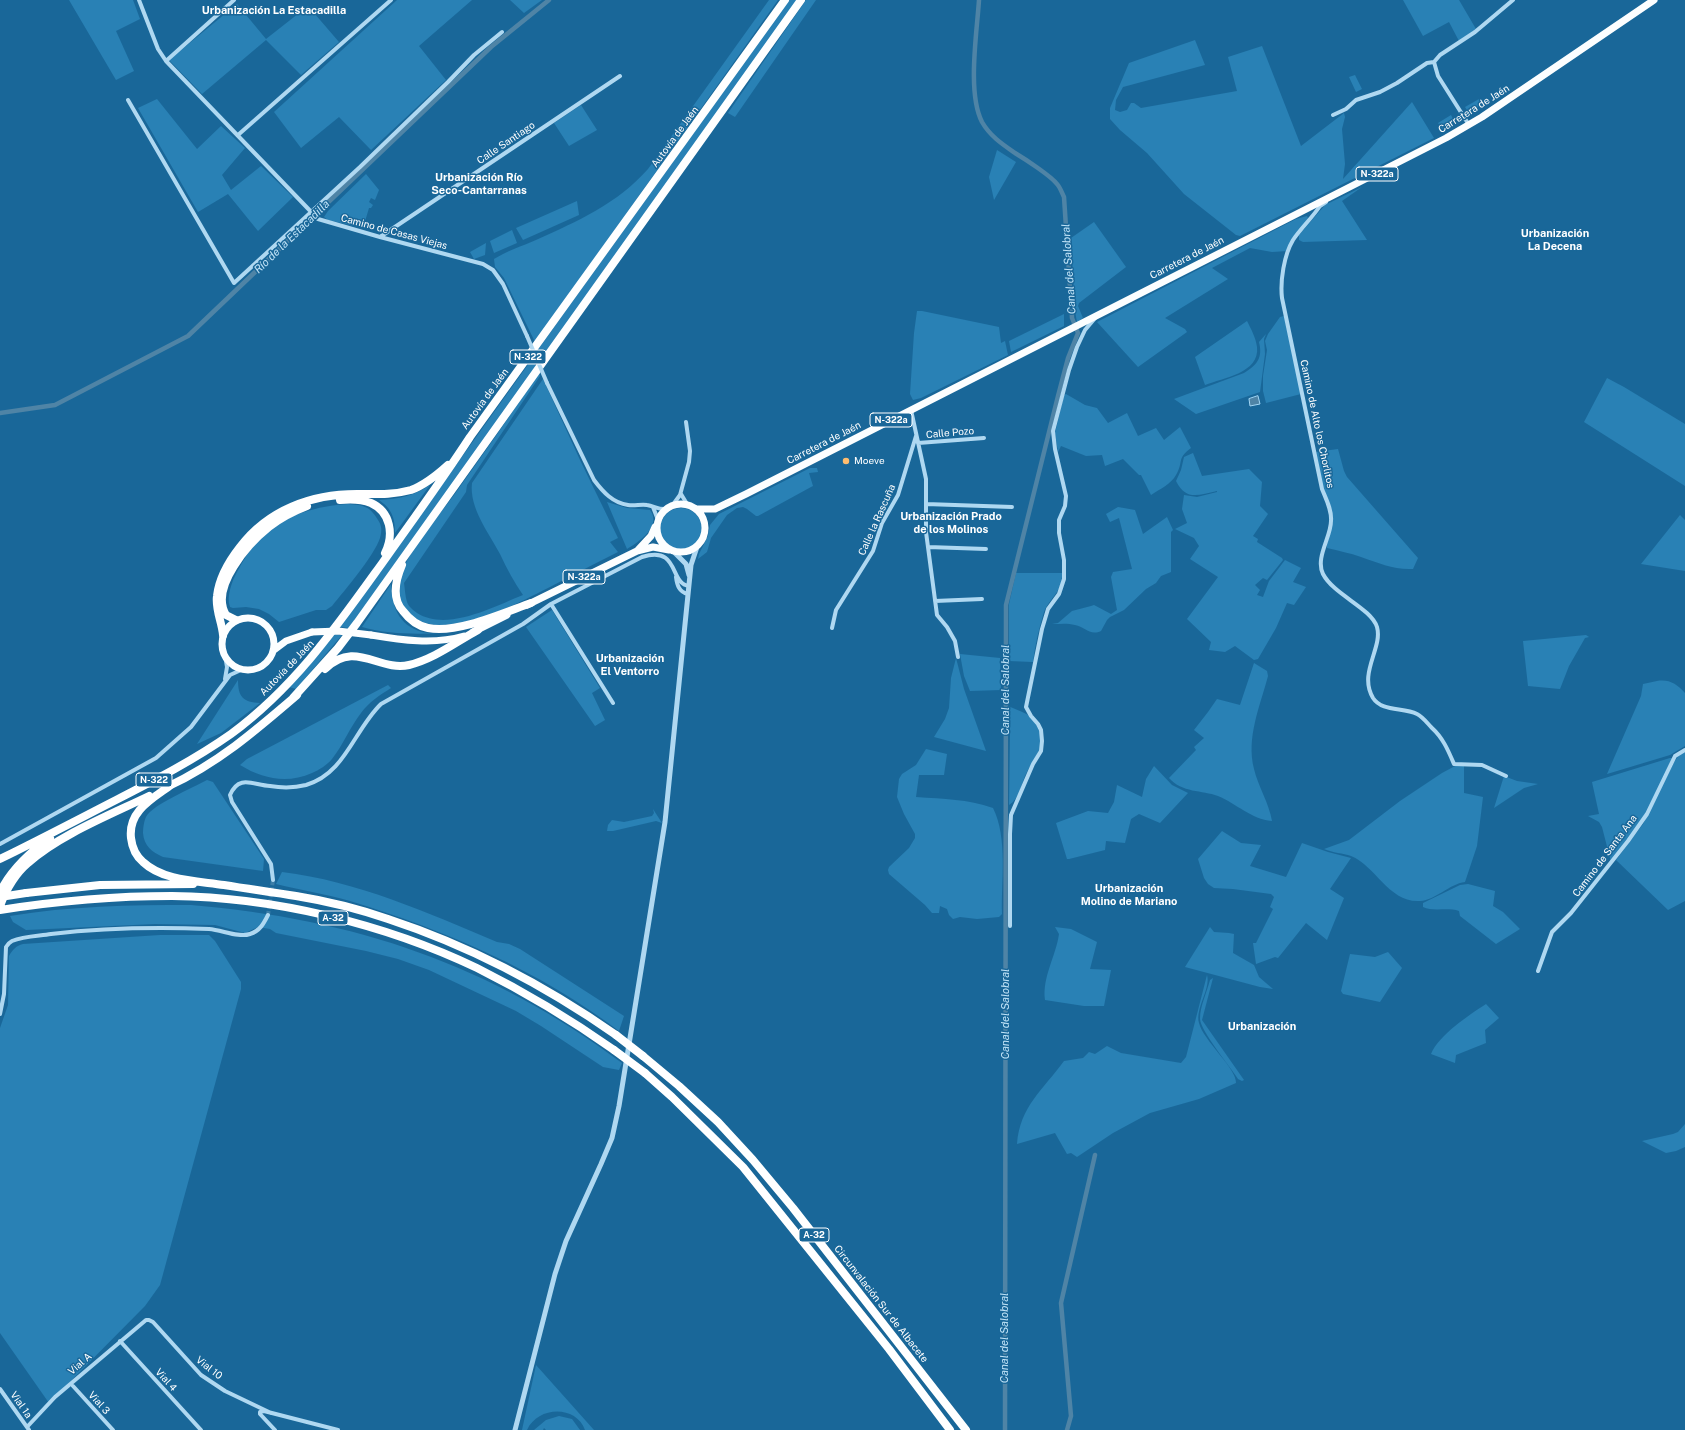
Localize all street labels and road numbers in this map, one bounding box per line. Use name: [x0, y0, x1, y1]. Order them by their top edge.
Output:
street label: Carretera de Jaén: [1436, 82, 1512, 136]
street label: Autovía de Jaén: [649, 104, 701, 170]
street label: Calle Santiago: [475, 119, 537, 167]
road number: N-322a: [1356, 167, 1398, 181]
street label: Camino de Casas Viejas: [339, 212, 449, 252]
street label: Carretera de Jaén: [1148, 234, 1226, 282]
road number: N-322: [510, 350, 546, 364]
street label: Camino de Alto los Chorlitos: [1298, 359, 1336, 489]
street label: Autovía de Jaén: [459, 366, 511, 432]
road number: N-322a: [870, 413, 912, 427]
street label: Carretera de Jaén: [785, 419, 863, 467]
street label: Calle Pozo: [925, 425, 975, 441]
street label: Calle la Rascuña: [856, 482, 898, 558]
road number: N-322a: [563, 570, 605, 584]
street label: Autovía de Jaén: [258, 638, 316, 698]
road number: N-322: [136, 773, 172, 787]
street label: Camino de Santa Ana: [1570, 813, 1640, 899]
road number: A-32: [318, 911, 348, 925]
road number: A-32: [799, 1228, 829, 1242]
street label: Circunvalación Sur de Albacete: [831, 1243, 931, 1365]
street label: Vial A: [66, 1351, 94, 1377]
street label: Vial 10: [193, 1354, 225, 1382]
street label: Vial 4: [153, 1366, 179, 1394]
street label: Vial 1a: [8, 1389, 34, 1421]
street label: Vial 3: [86, 1389, 112, 1417]

